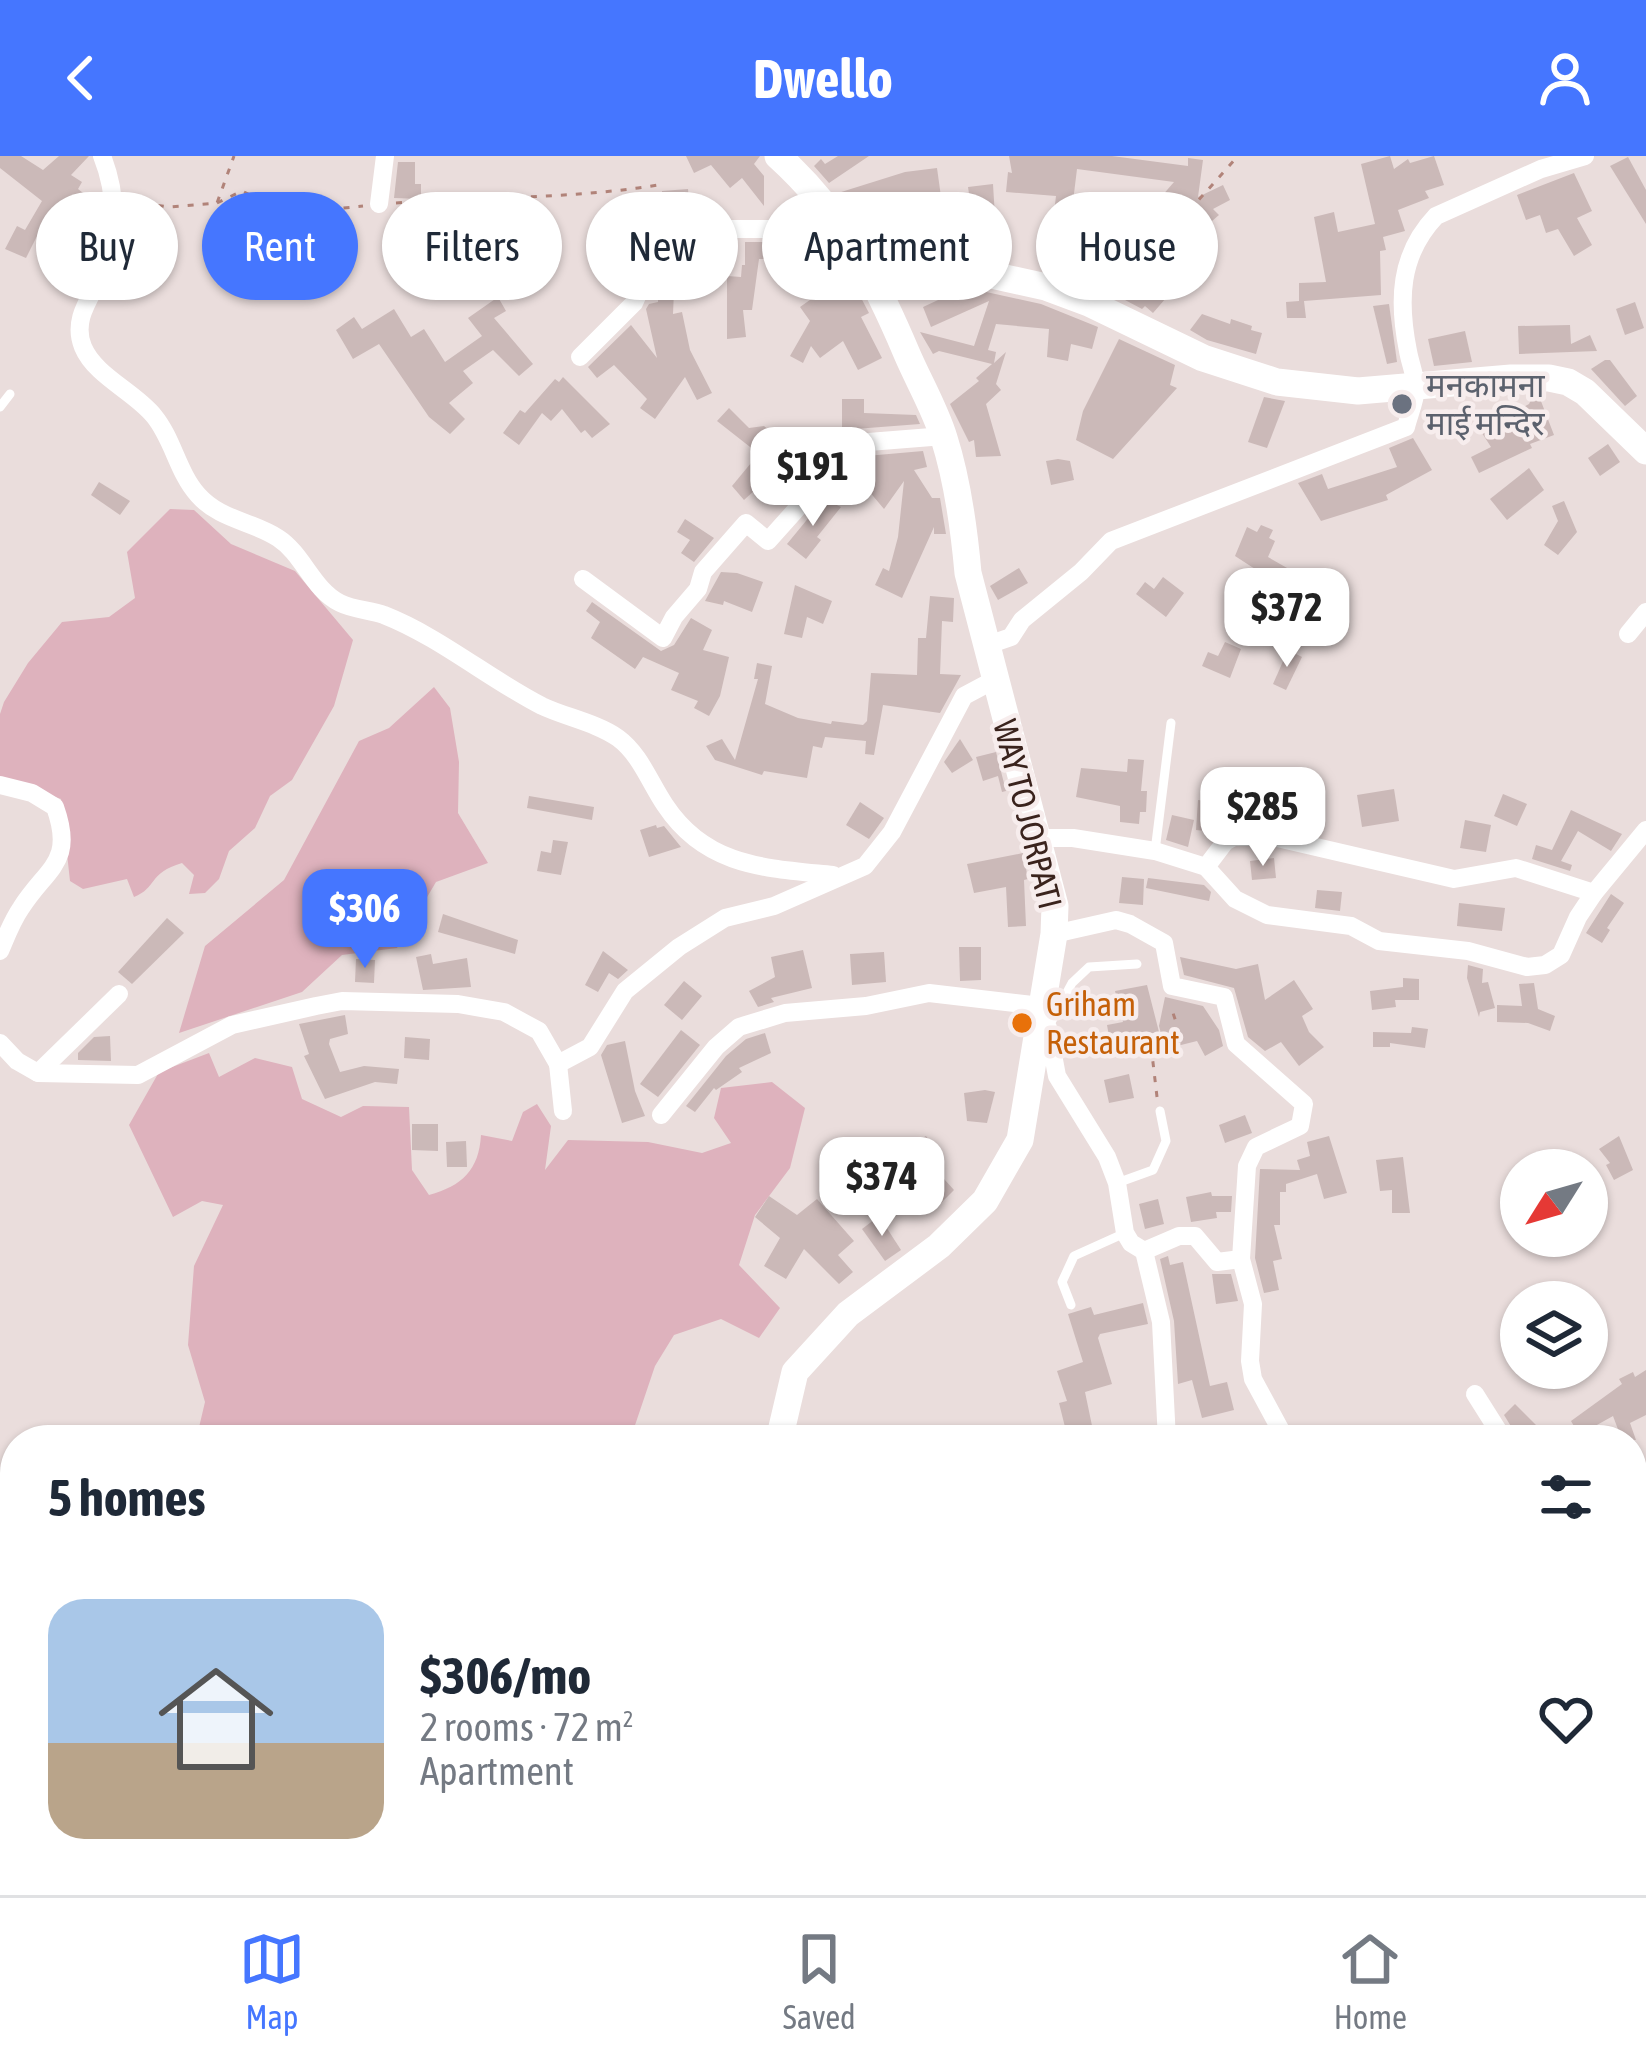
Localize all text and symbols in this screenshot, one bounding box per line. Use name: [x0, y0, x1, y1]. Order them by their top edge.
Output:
icon: back: [48, 45, 114, 111]
icon: person: [1532, 45, 1598, 111]
text: Dwello: [753, 48, 893, 109]
chip: Buy: [36, 192, 178, 300]
chip: Rent: [202, 192, 358, 300]
chip: Filters: [382, 192, 562, 300]
chip: New: [586, 192, 738, 300]
chip: Apartment: [762, 192, 1012, 300]
chip: House: [1036, 192, 1218, 300]
place label: मनकामना माई मन्दिर: [1426, 366, 1546, 442]
marker: मनकामना माई मन्दिर: [1389, 391, 1415, 417]
pin: $191: [742, 427, 884, 529]
text: $191: [777, 444, 849, 488]
pin: $372: [1216, 568, 1358, 670]
text: $372: [1251, 585, 1323, 629]
street label: WAY TO JORPATI: [986, 716, 1070, 912]
pin: $285: [1192, 767, 1334, 869]
text: $285: [1227, 784, 1299, 828]
pin: $306: [294, 869, 436, 971]
text: $306: [329, 886, 401, 930]
place label: Griham Restaurant: [1046, 985, 1180, 1061]
marker: Griham Restaurant: [1009, 1010, 1035, 1036]
pin: $374: [811, 1137, 953, 1239]
north arrow: [1500, 1149, 1608, 1257]
map controls: [1500, 1149, 1608, 1389]
text: $374: [846, 1154, 918, 1198]
button: layers: [1500, 1281, 1608, 1389]
icon: filters: [1533, 1464, 1599, 1530]
text: 5 homes: [48, 1468, 206, 1527]
text: $306/mo: [420, 1646, 591, 1705]
icon: home: [144, 1647, 288, 1791]
icon: heart: [1533, 1686, 1599, 1752]
text: 2 rooms · 72 m²: [420, 1705, 634, 1749]
text: Apartment: [420, 1749, 574, 1793]
tab: Map: [239, 1926, 305, 2036]
tab: Saved: [783, 1926, 856, 2036]
tab: Home: [1334, 1926, 1407, 2036]

